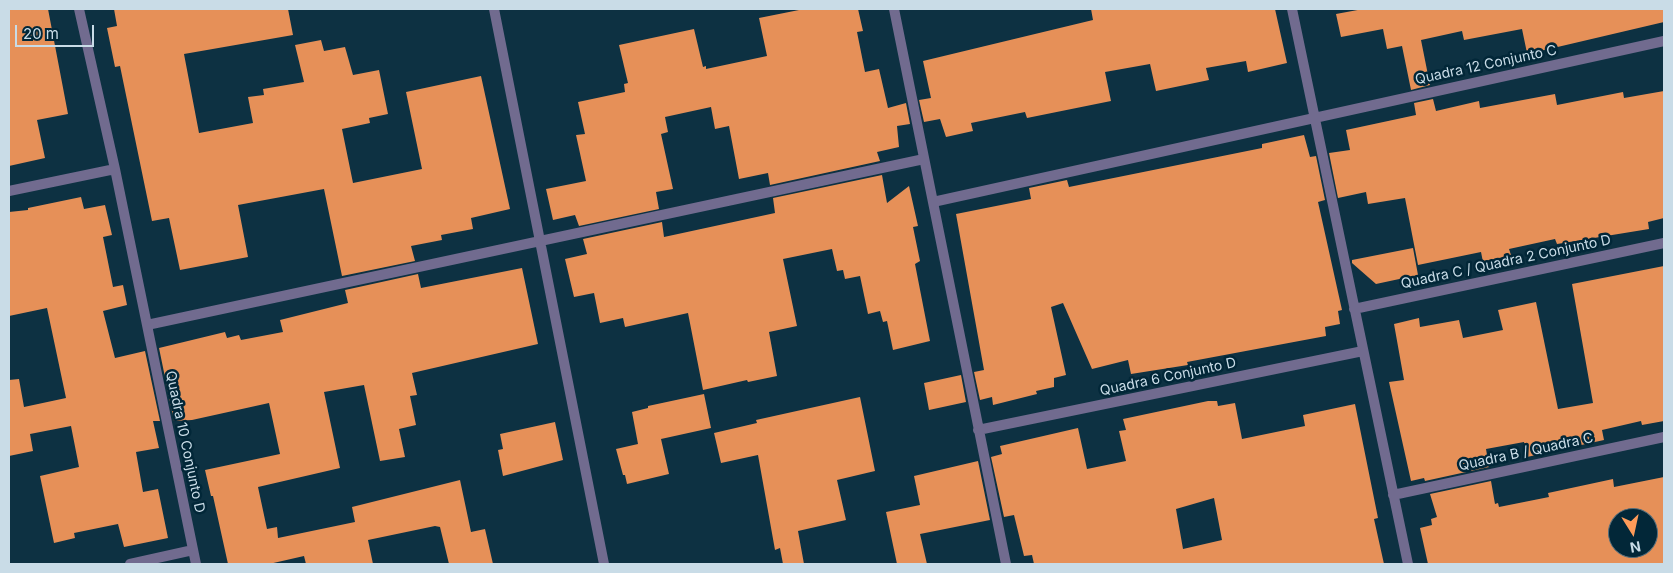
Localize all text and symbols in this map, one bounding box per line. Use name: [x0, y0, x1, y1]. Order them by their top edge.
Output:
scale bar: [18, 15, 96, 47]
text: 20 m: [23, 24, 59, 43]
street label: Quadra 12 Conjunto C: [1414, 42, 1558, 88]
street label: Quadra C / Quadra 2 Conjunto D: [1399, 232, 1613, 292]
street label: Quadra 6 Conjunto D: [1098, 354, 1238, 400]
street label: Quadra 10 Conjunto D: [162, 370, 208, 514]
street label: Quadra B / Quadra C: [1457, 430, 1595, 474]
north arrow: [1608, 508, 1658, 558]
text: N: [1629, 538, 1642, 557]

